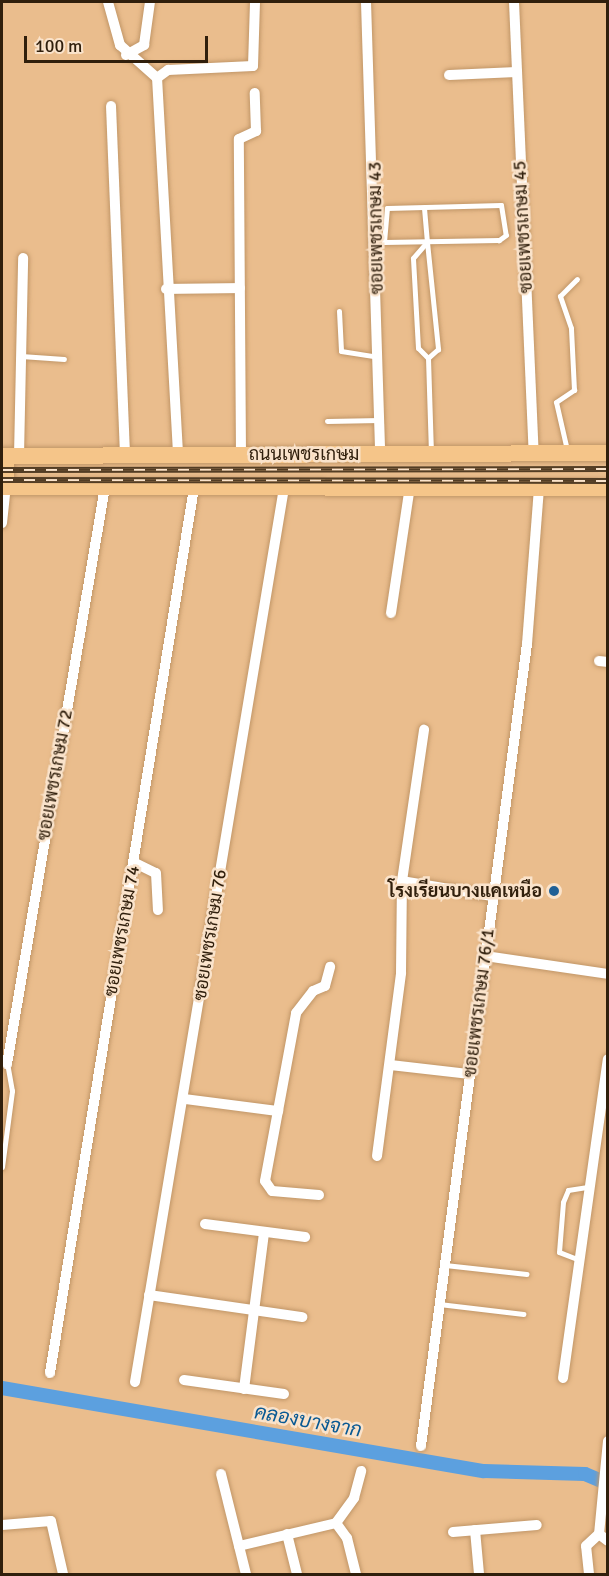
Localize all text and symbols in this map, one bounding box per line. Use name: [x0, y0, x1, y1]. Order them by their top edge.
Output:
scale bar: [27, 24, 212, 62]
text: 100 m: [35, 35, 82, 57]
street label: ซอยเพชรเกษม 45: [509, 160, 537, 294]
street label: ซอยเพชรเกษม 43: [364, 161, 388, 295]
street label: ถนนเพชรเกษม: [249, 443, 359, 465]
street label: ซอยเพชรเกษม 72: [33, 708, 77, 842]
street label: ซอยเพชรเกษม 74: [100, 864, 144, 998]
street label: ซอยเพชรเกษม 76: [189, 868, 231, 1002]
place label: โรงเรียนบางแคเหนือ: [388, 880, 542, 902]
marker: โรงเรียนบางแคเหนือ: [547, 884, 561, 898]
street label: ซอยเพชรเกษม 76/1: [459, 927, 499, 1079]
water label: คลองบางจาก: [252, 1400, 364, 1442]

